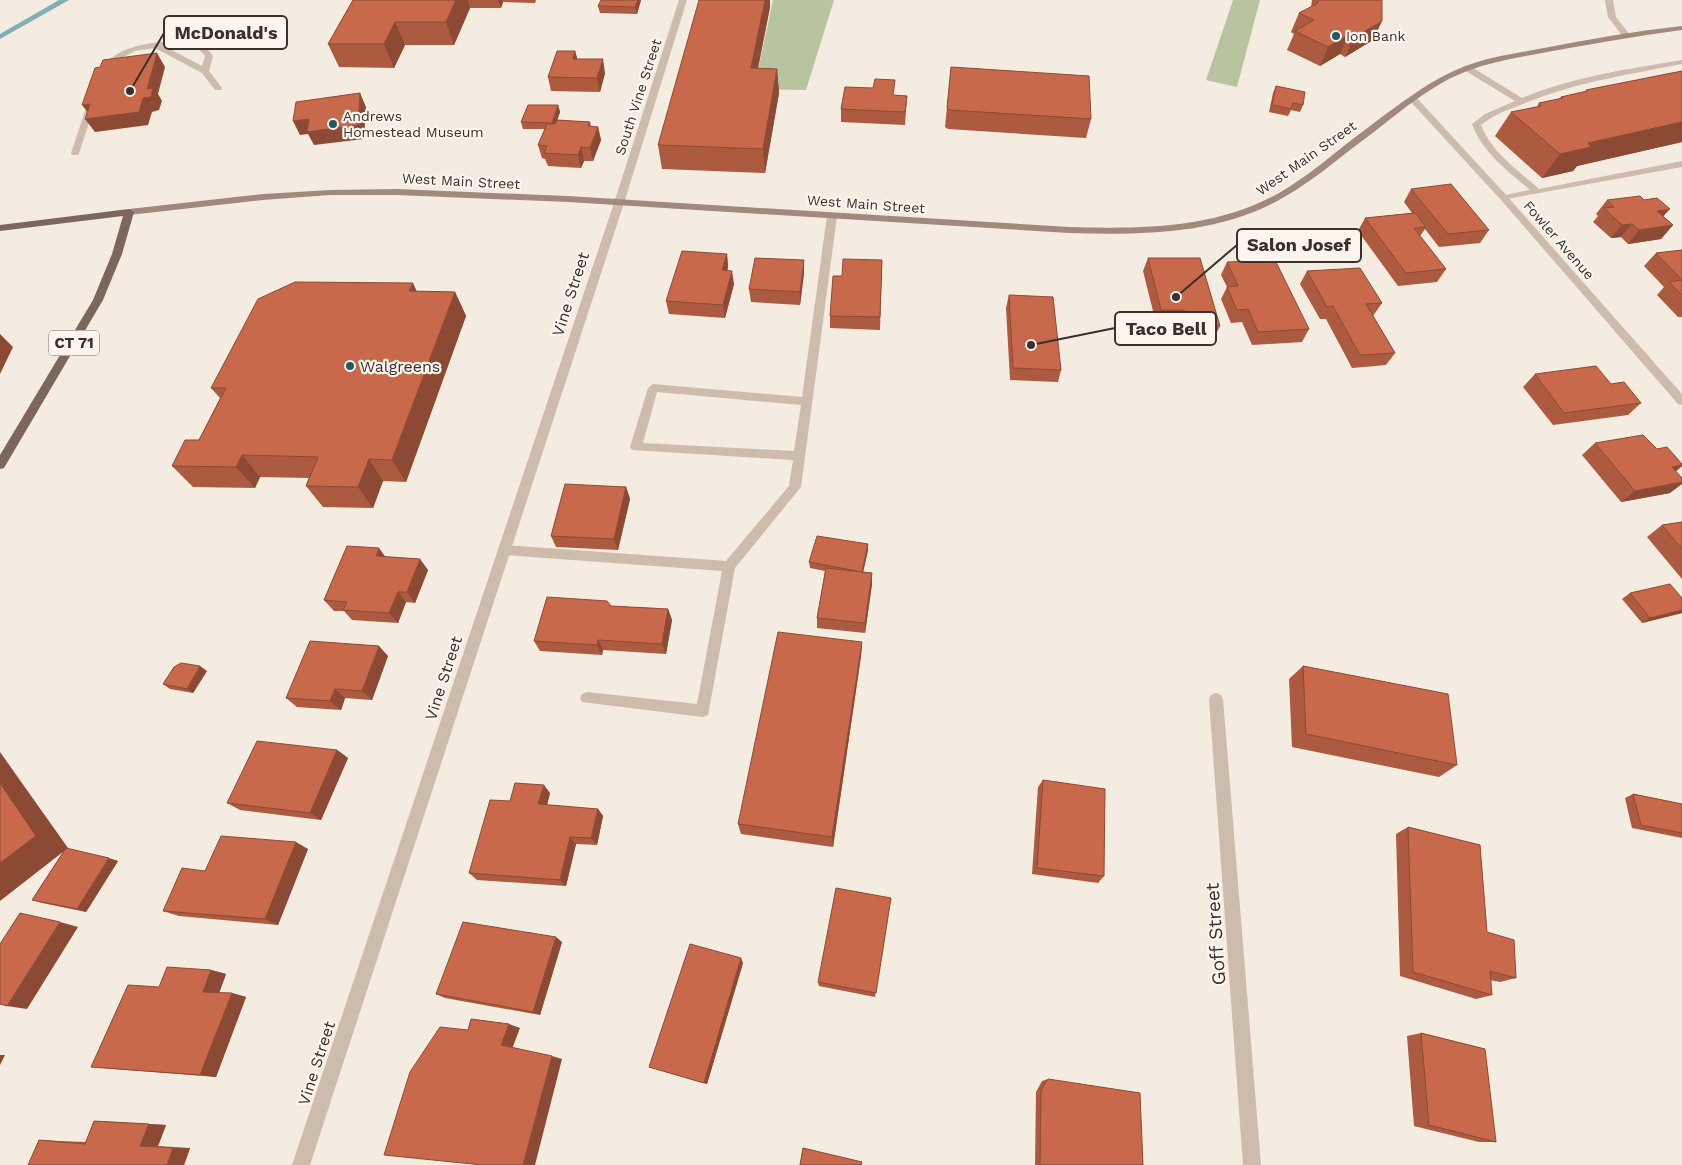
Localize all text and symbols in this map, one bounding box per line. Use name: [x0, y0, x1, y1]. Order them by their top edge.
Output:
callout: McDonald's: [164, 16, 287, 49]
text: McDonald's: [175, 22, 278, 43]
place label: Ion Bank: [1346, 28, 1406, 44]
marker: Ion Bank: [1330, 30, 1342, 42]
street label: South Vine Street: [612, 37, 664, 157]
place label: Andrews Homestead Museum: [343, 108, 484, 140]
street label: West Main Street: [1253, 117, 1359, 198]
marker: Andrews Homestead Museum: [327, 118, 339, 130]
street label: West Main Street: [402, 170, 521, 192]
street label: West Main Street: [806, 192, 926, 216]
street label: Fowler Avenue: [1520, 197, 1598, 283]
callout: Salon Josef: [1237, 229, 1361, 262]
text: Salon Josef: [1247, 234, 1351, 255]
street label: Vine Street: [548, 249, 593, 339]
callout: Taco Bell: [1115, 312, 1216, 345]
text: Taco Bell: [1125, 318, 1207, 339]
road number: CT 71: [49, 330, 99, 356]
place label: Walgreens: [360, 357, 440, 376]
marker: Walgreens: [344, 360, 356, 372]
street label: Vine Street: [421, 633, 466, 723]
street label: Goff Street: [1200, 882, 1231, 986]
street label: Vine Street: [294, 1018, 339, 1108]

